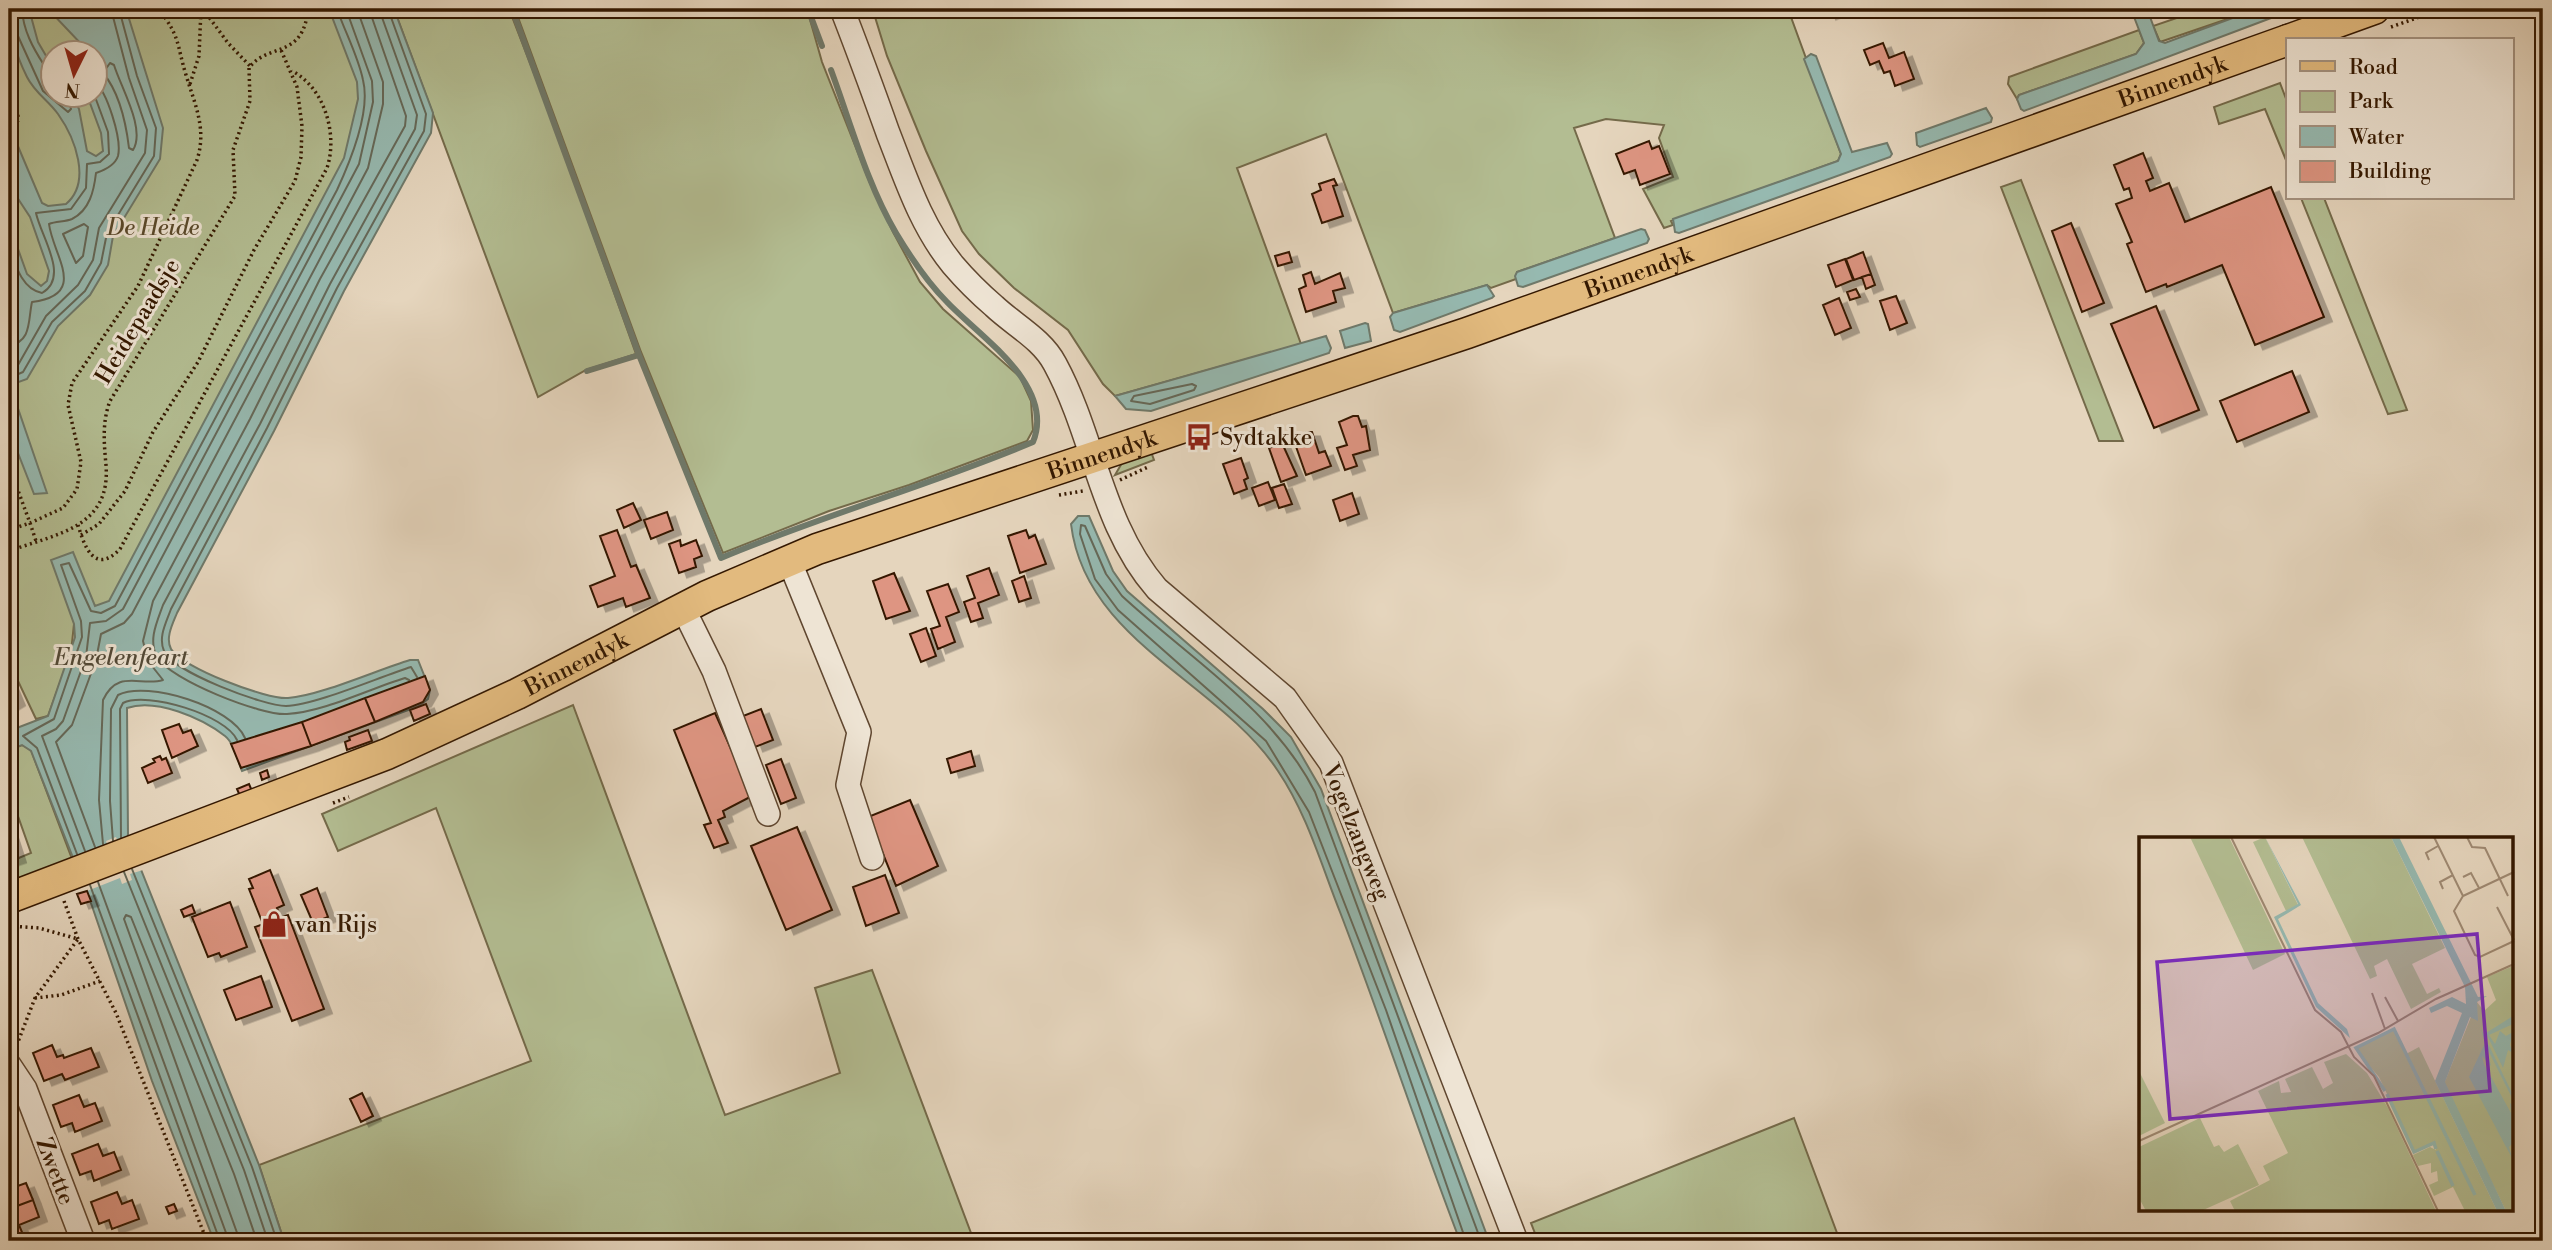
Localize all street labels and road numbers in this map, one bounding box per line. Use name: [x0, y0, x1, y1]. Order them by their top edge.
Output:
street label: Binnendyk: [2114, 50, 2232, 115]
street label: Binnendyk: [1580, 240, 1698, 305]
street label: Heidepaadsje: [89, 254, 186, 389]
street label: Binnendyk: [1043, 424, 1161, 487]
street label: Binnendyk: [519, 626, 634, 703]
street label: Vogelzangweg: [1316, 759, 1396, 905]
street label: Zwette: [30, 1134, 81, 1209]

